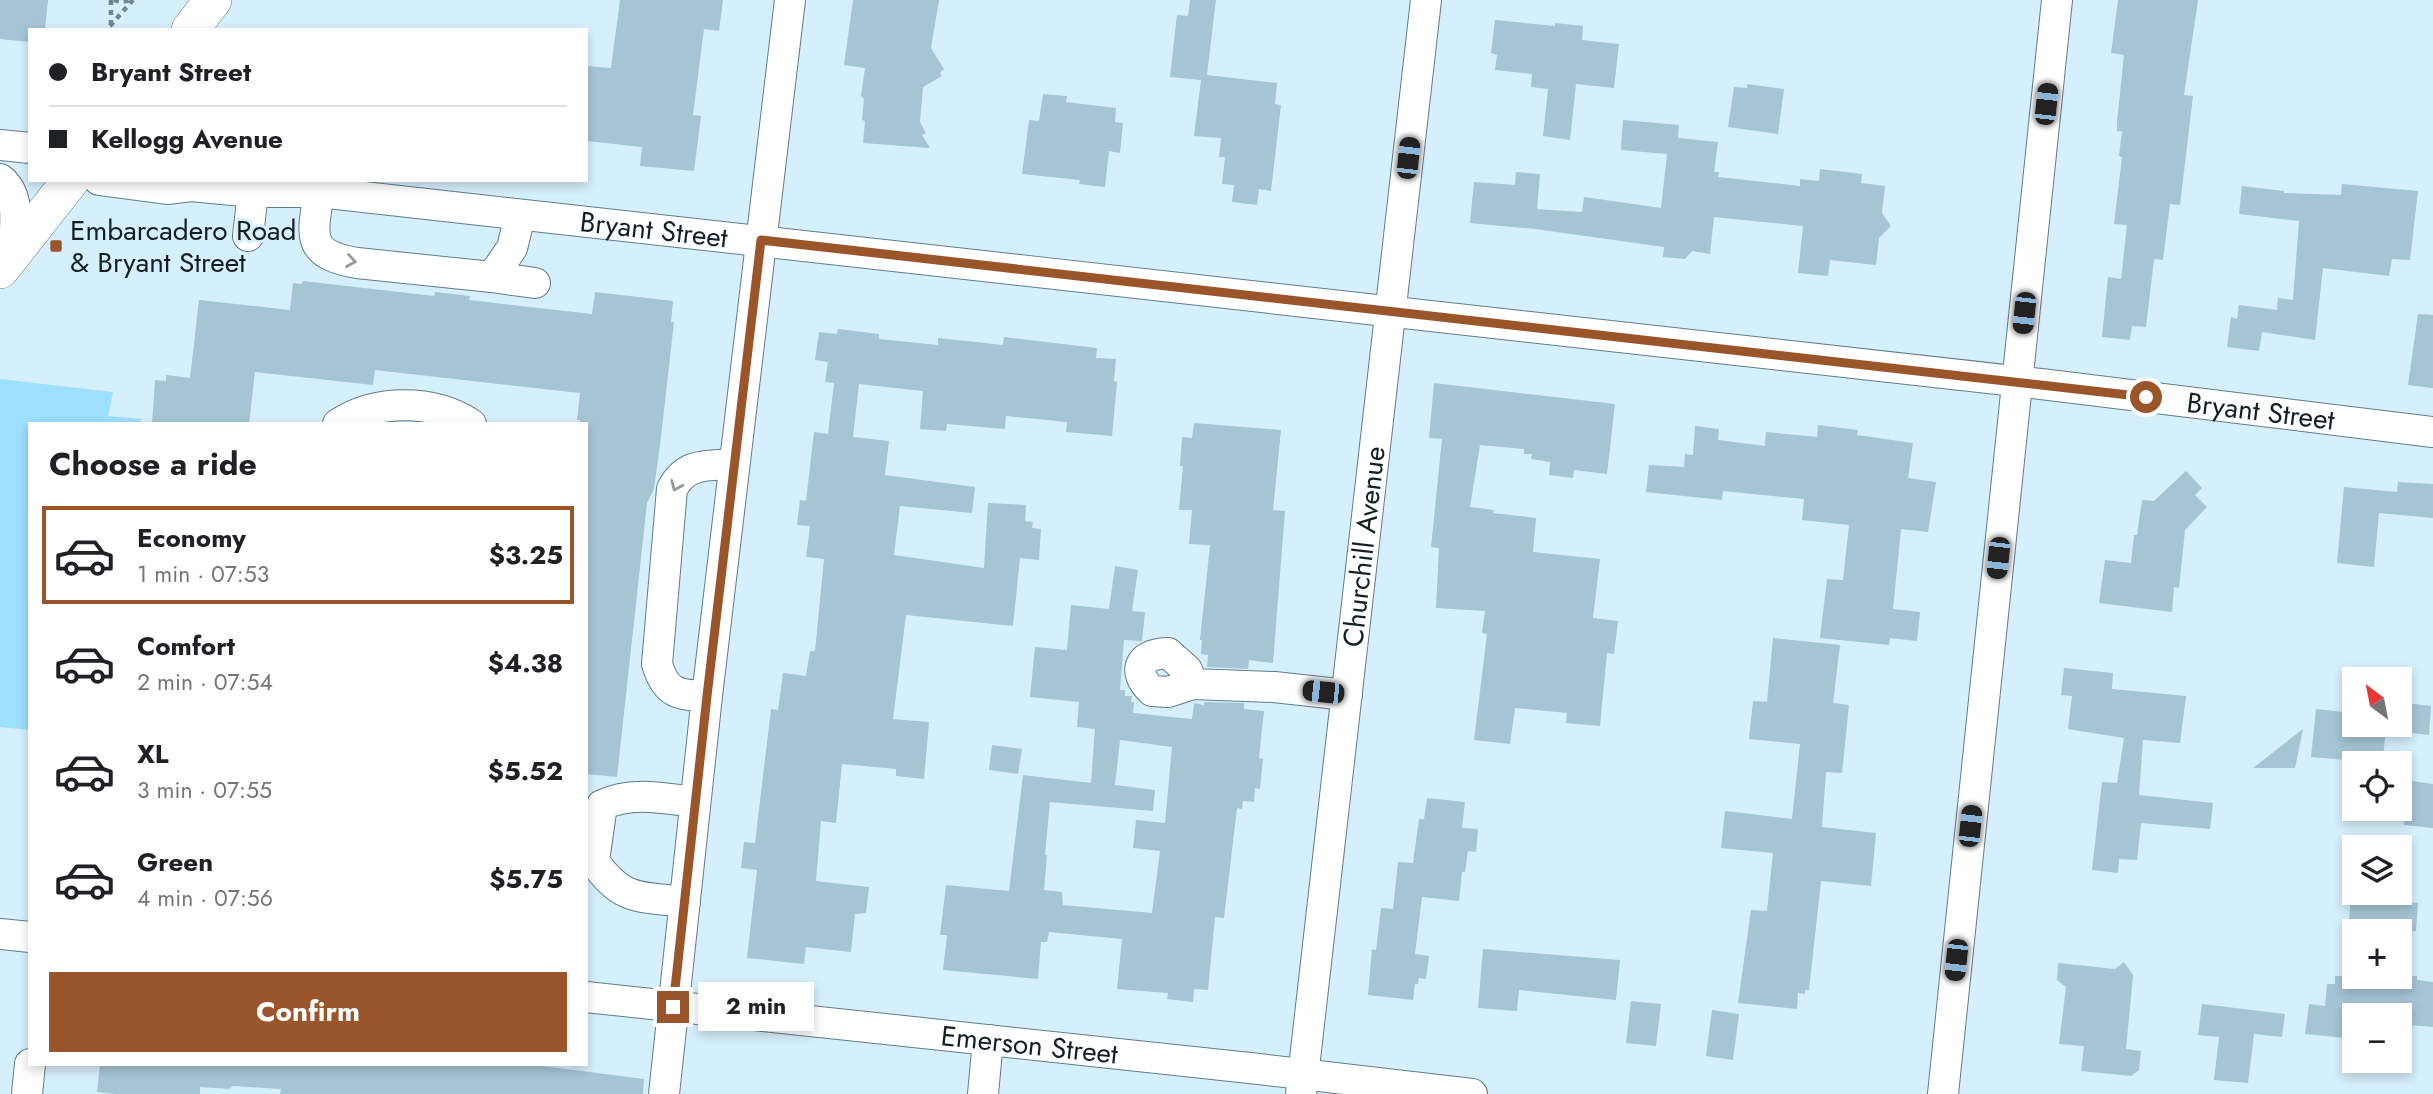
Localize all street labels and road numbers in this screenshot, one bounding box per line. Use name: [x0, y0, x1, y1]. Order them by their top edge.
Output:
street label: Bryant Street: [578, 201, 730, 258]
street label: Bryant Street: [2184, 382, 2337, 441]
street label: Churchill Avenue: [1332, 444, 1396, 649]
street label: Emerson Street: [939, 1015, 1120, 1075]

